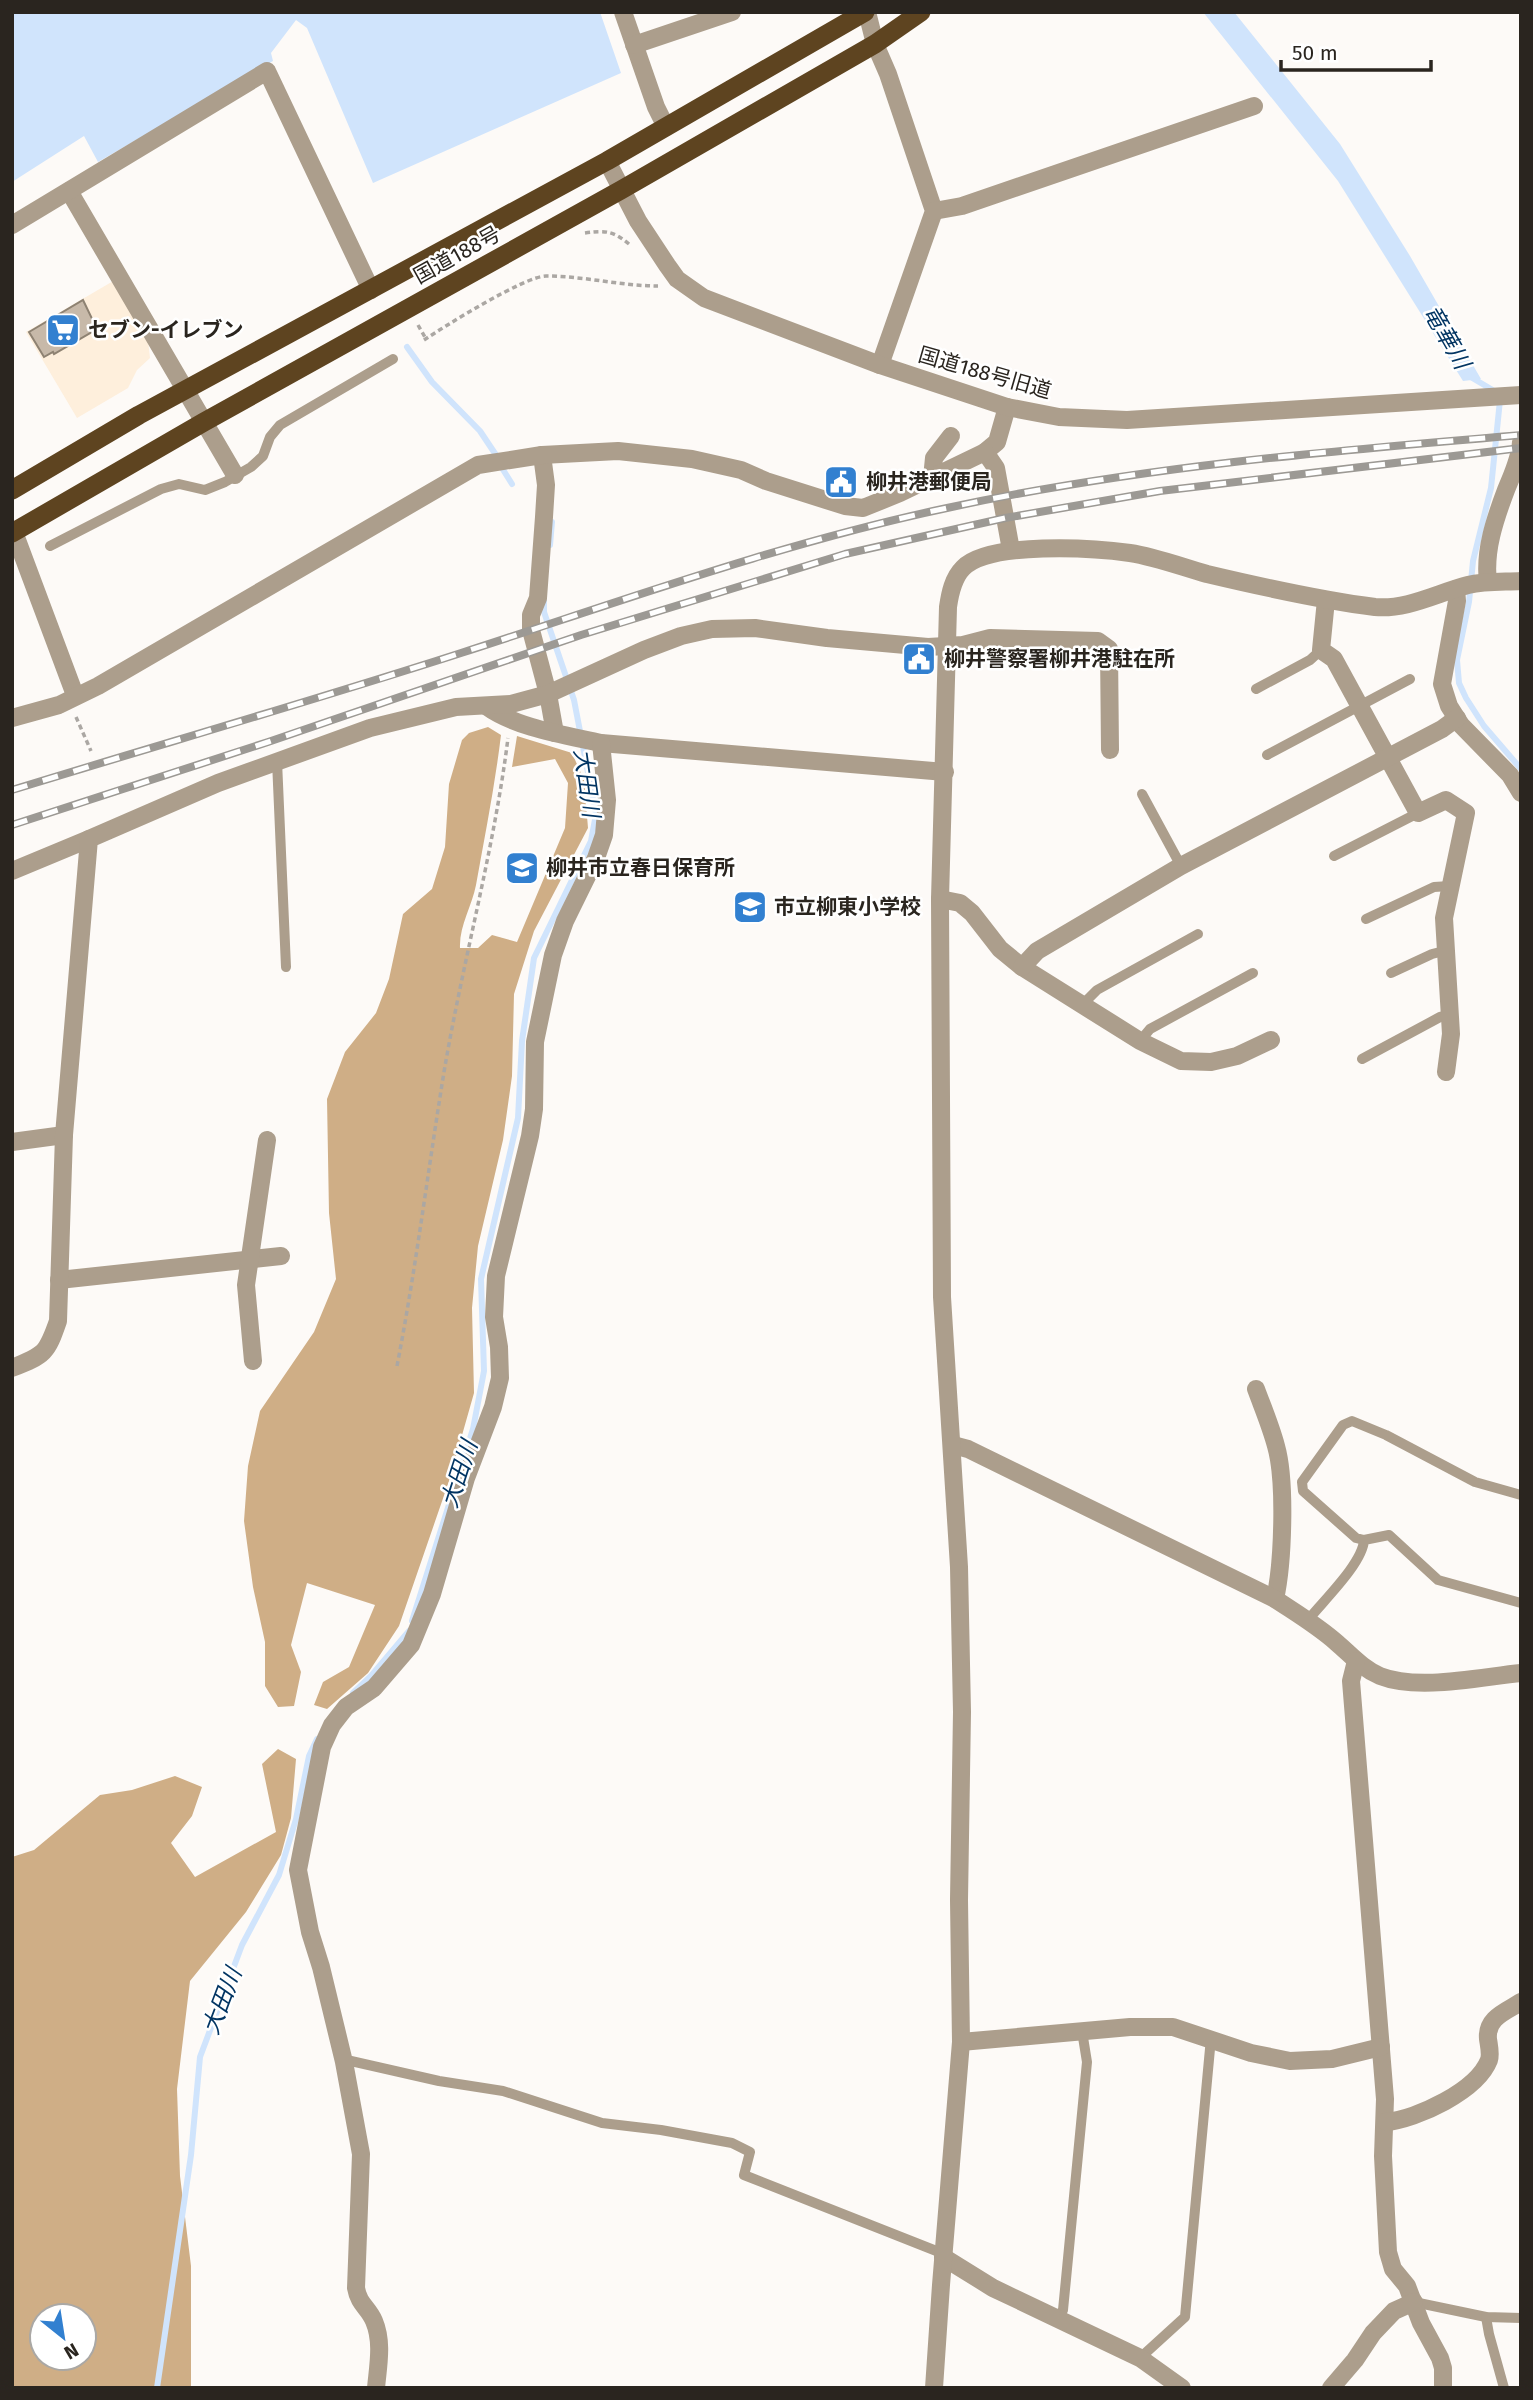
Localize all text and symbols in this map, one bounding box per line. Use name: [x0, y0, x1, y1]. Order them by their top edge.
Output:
scale bar: [1281, 28, 1432, 72]
text: 50 m: [1292, 40, 1338, 66]
street label: 国道188号: [409, 221, 505, 289]
water label: 竜華川: [1418, 300, 1478, 376]
supermarket icon: セブン-イレブン: [44, 311, 82, 349]
place label: セブン-イレブン: [88, 317, 244, 343]
street label: 国道188号旧道: [915, 342, 1055, 404]
public building icon: 柳井港郵便局: [822, 463, 860, 501]
place label: 柳井港郵便局: [866, 469, 992, 495]
public building icon: 柳井警察署柳井港駐在所: [900, 640, 938, 678]
place label: 柳井警察署柳井港駐在所: [944, 646, 1175, 672]
water label: 大田川: [568, 747, 606, 822]
school or university icon: 柳井市立春日保育所: [503, 849, 541, 887]
place label: 柳井市立春日保育所: [546, 855, 735, 881]
school or university icon: 市立柳東小学校: [731, 888, 769, 926]
place label: 市立柳東小学校: [774, 894, 921, 920]
water label: 大田川: [435, 1434, 484, 1511]
water label: 大田川: [197, 1961, 249, 2038]
north arrow: [28, 2302, 98, 2372]
text: N: [60, 2338, 82, 2364]

